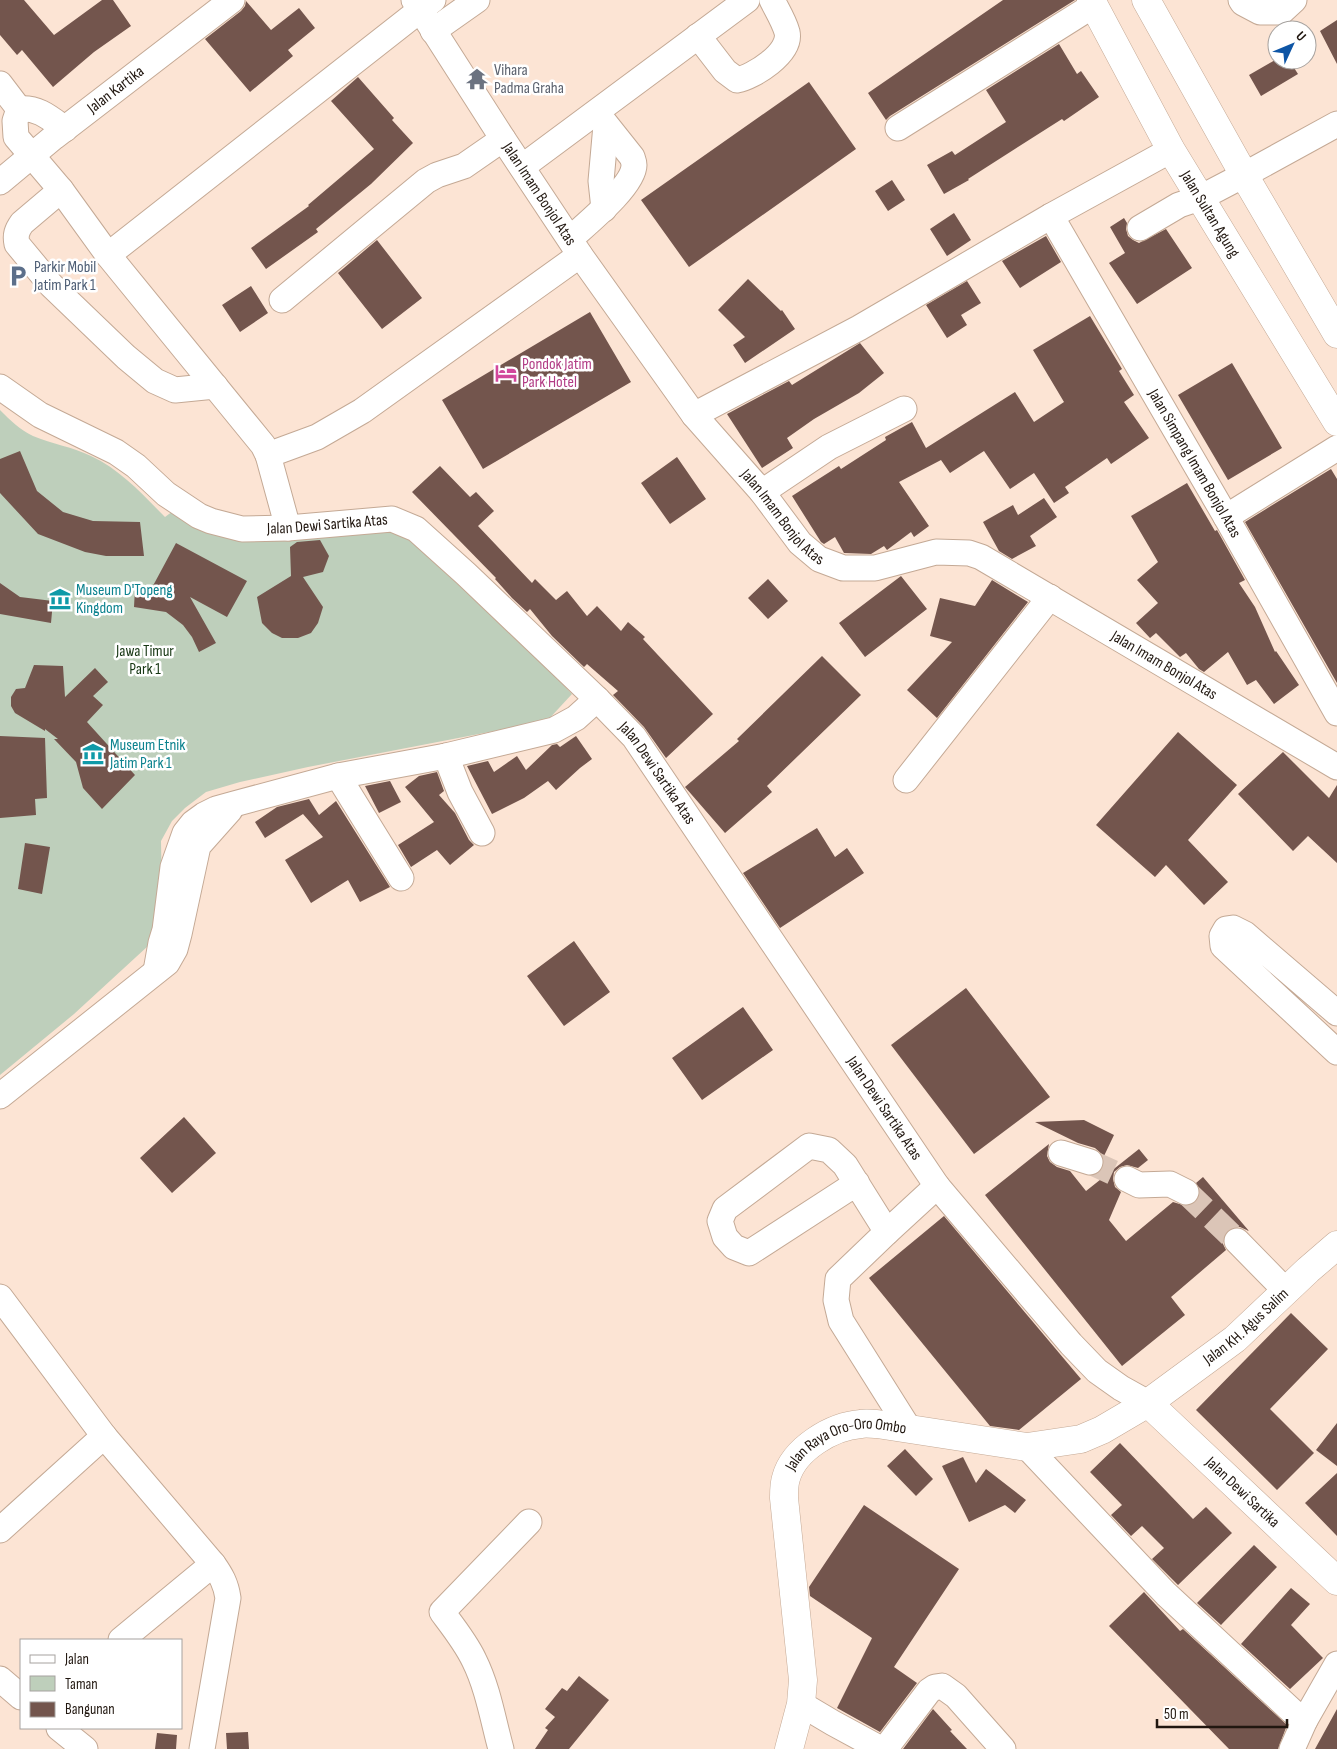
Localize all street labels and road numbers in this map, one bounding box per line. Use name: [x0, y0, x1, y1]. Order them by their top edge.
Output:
street label: Jalan Kartika: [83, 62, 148, 118]
street label: Jalan Imam Bonjol Atas: [498, 138, 581, 249]
street label: Jalan Sultan Agung: [1176, 166, 1244, 261]
street label: Jalan Simpang Imam Bonjol Atas: [1144, 385, 1245, 541]
street label: Jalan Imam Bonjol Atas: [736, 464, 826, 569]
street label: Jalan Dewi Sartika Atas: [266, 510, 389, 538]
street label: Jalan Imam Bonjol Atas: [1107, 626, 1221, 704]
street label: Jalan Dewi Sartika Atas: [614, 717, 700, 828]
street label: Jalan Dewi Sartika Atas: [842, 1052, 926, 1164]
street label: Jalan KH. Agus Salim: [1199, 1284, 1292, 1369]
street label: Jalan Raya Oro-Oro Ombo: [781, 1414, 908, 1475]
street label: Jalan Dewi Sartika: [1201, 1452, 1284, 1532]

